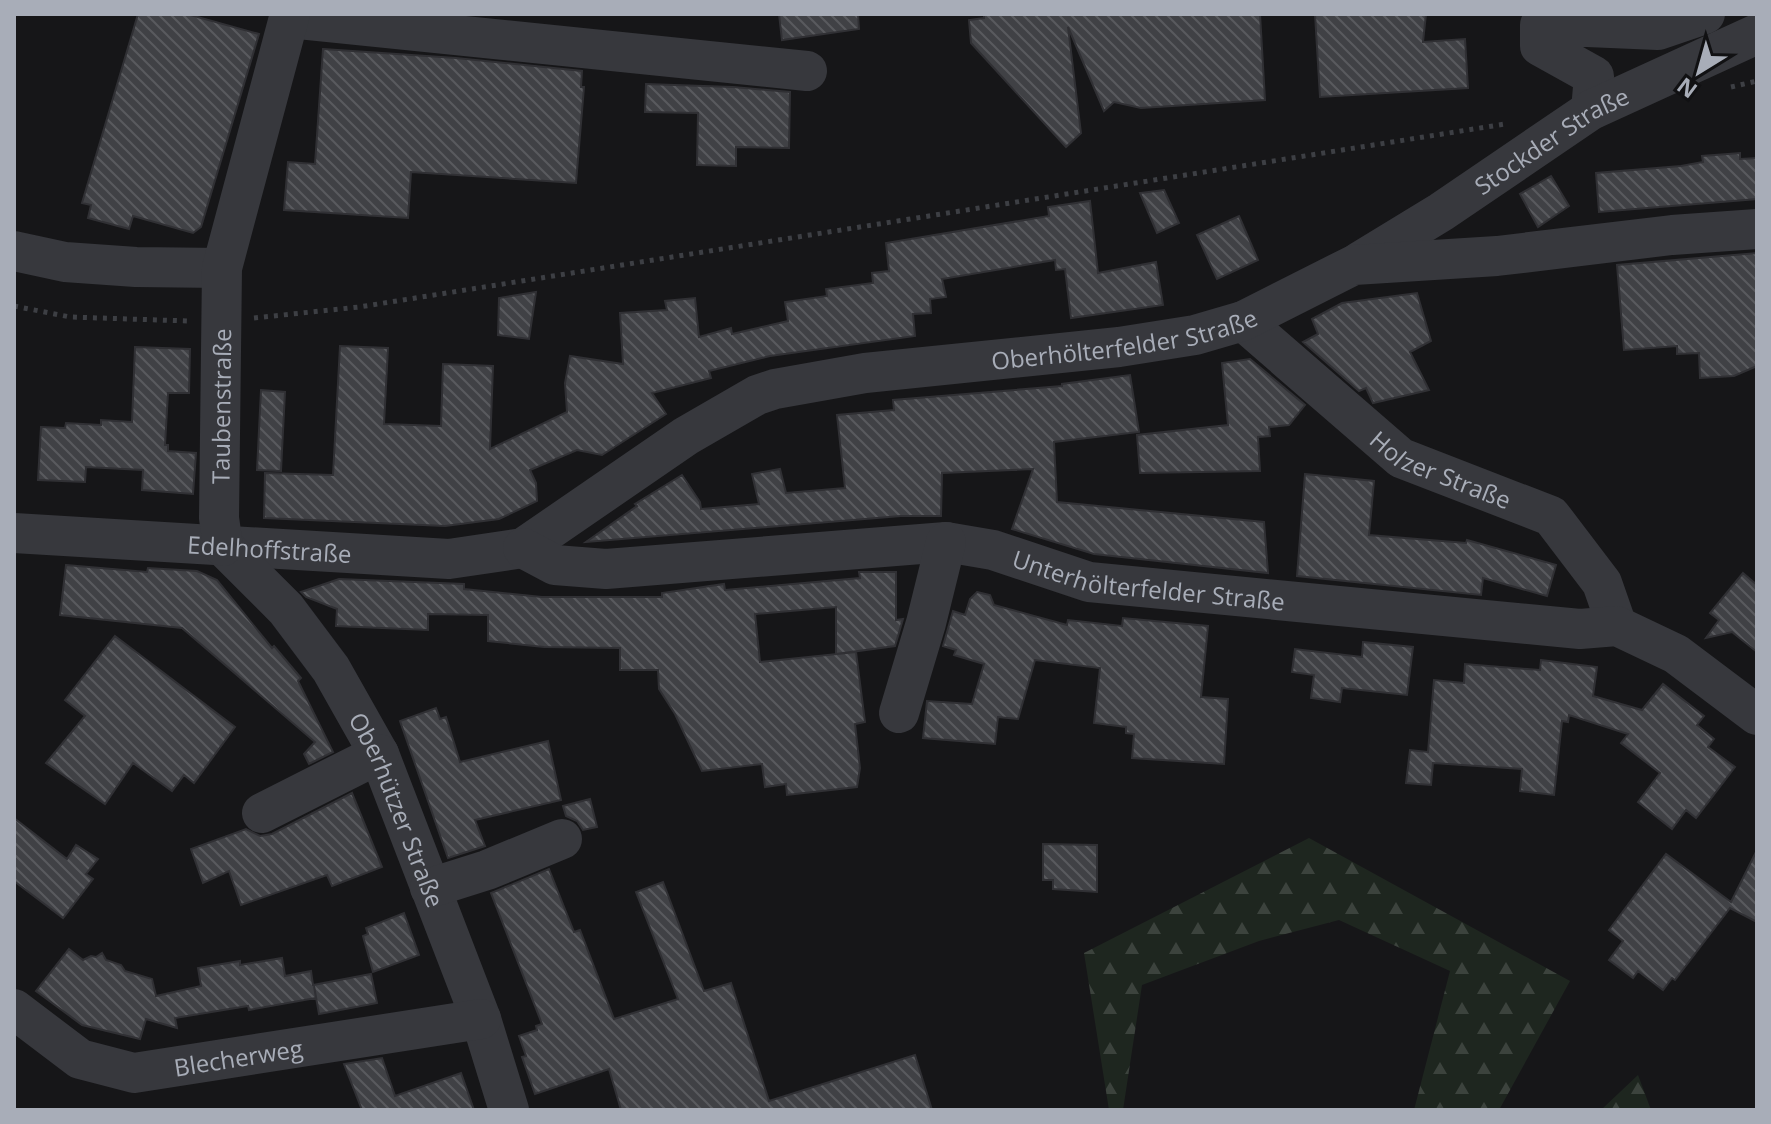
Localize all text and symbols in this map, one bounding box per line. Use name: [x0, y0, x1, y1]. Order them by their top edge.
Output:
north arrow: [1659, 32, 1739, 112]
text: N: [1670, 71, 1703, 106]
street label: Stockder Straße: [1467, 79, 1634, 201]
street label: Oberhölterfelder Straße: [989, 300, 1262, 377]
street label: Taubenstraße: [203, 328, 238, 484]
street label: Holzer Straße: [1364, 422, 1516, 516]
street label: Edelhoffstraße: [186, 527, 353, 570]
street label: Unterhölterfelder Straße: [1008, 541, 1287, 617]
street label: Oberhützer Straße: [342, 706, 453, 912]
street label: Blecherweg: [172, 1031, 305, 1083]

